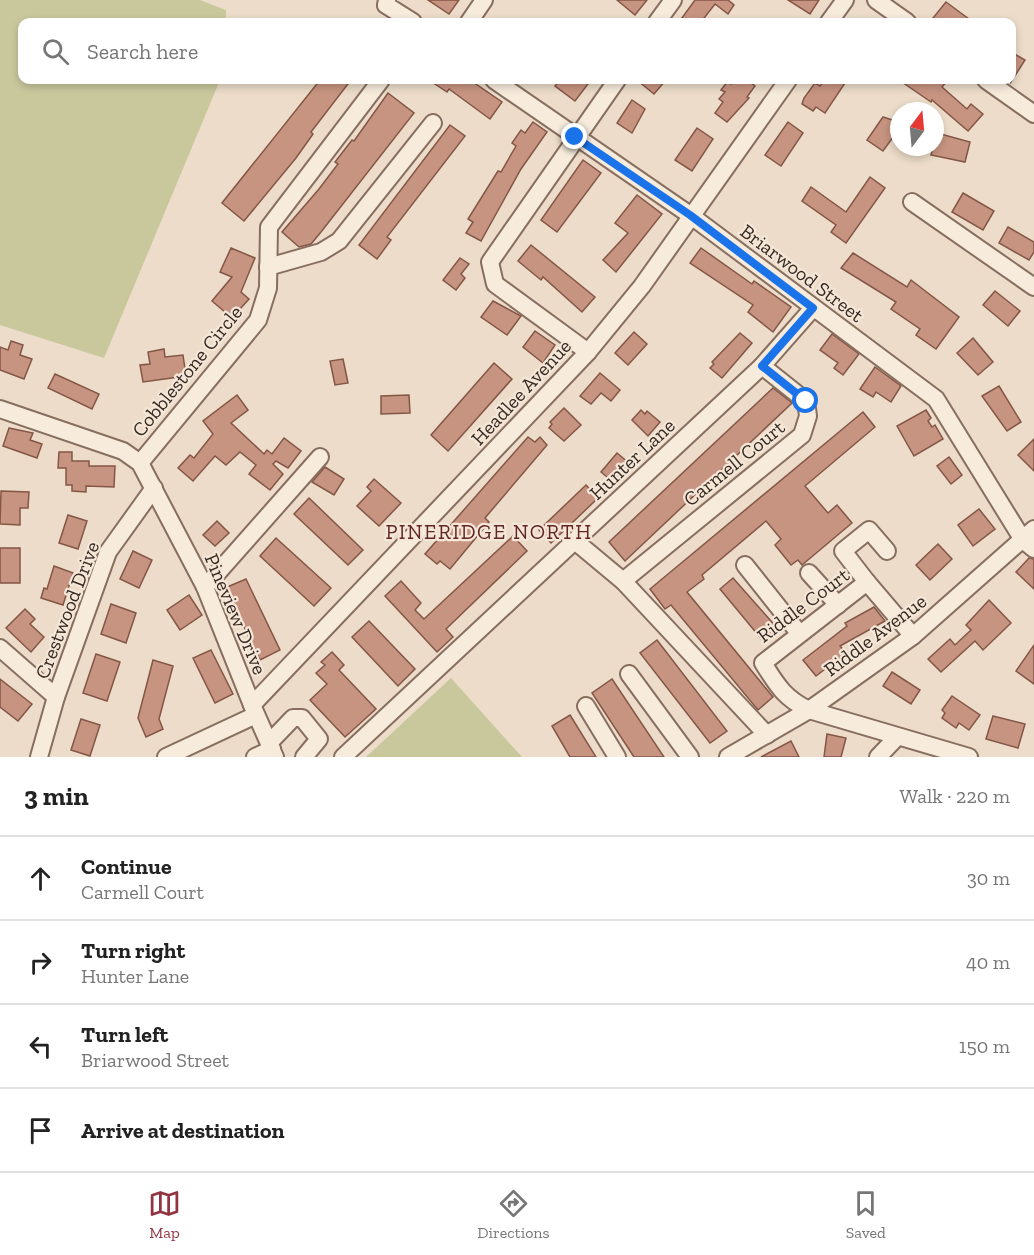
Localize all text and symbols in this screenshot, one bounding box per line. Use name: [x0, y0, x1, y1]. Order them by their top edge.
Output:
search box: [18, 18, 1016, 84]
icon: search: [39, 35, 72, 68]
text: Search here: [87, 38, 198, 65]
north arrow: [890, 102, 944, 156]
route end: [561, 123, 587, 149]
street label: Briarwood Street: [736, 219, 869, 327]
street label: Cobblestone Circle: [127, 301, 247, 441]
street label: Headlee Avenue: [466, 334, 576, 450]
route start: [792, 387, 818, 413]
street label: Hunter Lane: [584, 413, 680, 505]
street label: Carmell Court: [679, 415, 790, 511]
district label: PINERIDGE NORTH: [385, 519, 593, 544]
street label: Crestwood Drive: [30, 538, 104, 682]
street label: Pineview Drive: [200, 550, 272, 678]
street label: Riddle Court: [752, 562, 854, 648]
street label: Riddle Avenue: [819, 589, 931, 681]
text: 3 min: [24, 780, 89, 812]
text: Walk · 220 m: [899, 784, 1010, 808]
text: Continue: [81, 853, 172, 880]
icon: ahead: [24, 862, 57, 895]
text: 30 m: [967, 866, 1010, 890]
text: Carmell Court: [81, 880, 204, 904]
text: Turn right: [81, 937, 185, 964]
icon: right: [24, 946, 57, 979]
text: 40 m: [966, 950, 1010, 974]
text: Hunter Lane: [81, 964, 189, 988]
text: Turn left: [81, 1021, 168, 1048]
icon: left: [24, 1030, 57, 1063]
text: 150 m: [959, 1034, 1010, 1058]
text: Briarwood Street: [81, 1048, 229, 1072]
icon: arrive: [24, 1114, 57, 1147]
text: Arrive at destination: [81, 1117, 284, 1144]
tab: Map: [148, 1187, 181, 1242]
tab: Directions: [477, 1187, 550, 1242]
tab: Saved: [846, 1187, 886, 1242]

